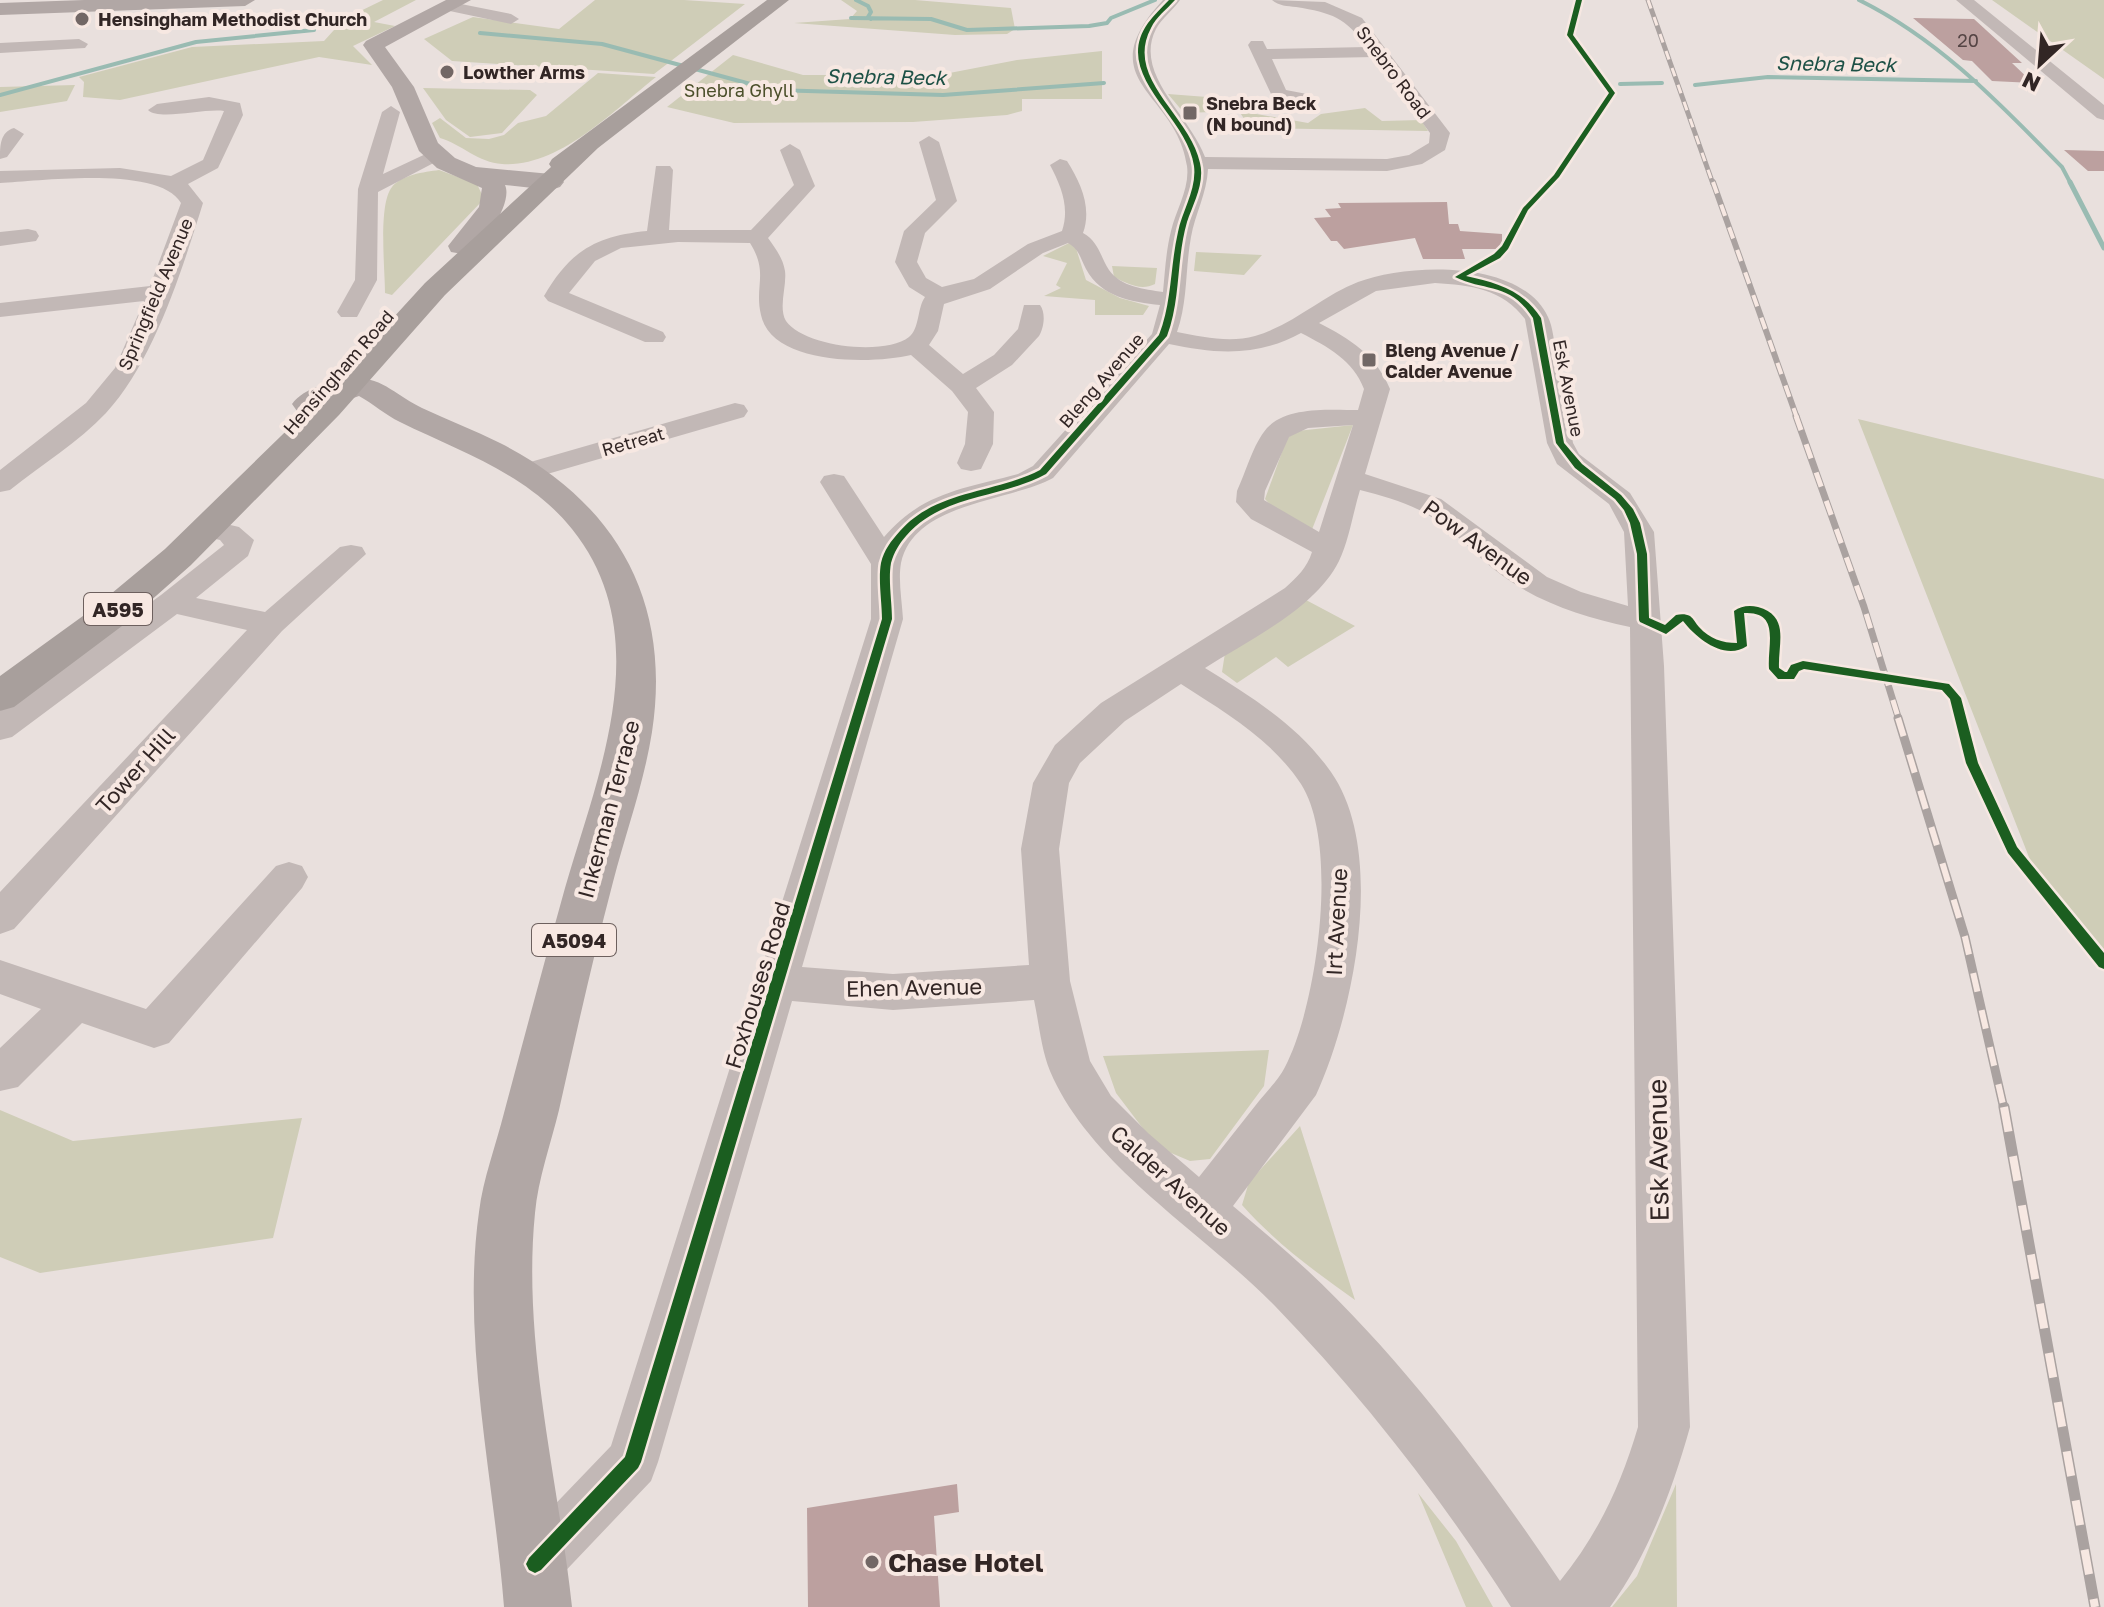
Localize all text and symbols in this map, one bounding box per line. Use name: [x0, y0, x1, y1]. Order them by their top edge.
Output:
place label: Hensingham Methodist Church: [98, 8, 367, 30]
marker: Hensingham Methodist Church: [73, 10, 91, 28]
street label: Snebro Road: [1352, 21, 1436, 123]
north arrow: [2000, 24, 2080, 104]
house number: 20: [1957, 29, 1979, 51]
water label: Snebra Beck: [1776, 50, 1899, 76]
place label: Lowther Arms: [463, 61, 585, 83]
marker: Lowther Arms: [438, 63, 456, 81]
water label: Snebra Beck: [826, 63, 949, 89]
text: N: [2018, 67, 2044, 98]
park label: Snebra Ghyll: [684, 79, 795, 101]
place label: Snebra Beck (N bound): [1206, 92, 1317, 135]
marker: Snebra Beck (N bound): [1181, 104, 1199, 122]
street label: Springfield Avenue: [113, 215, 197, 373]
street label: Hensingham Road: [278, 305, 398, 439]
street label: Bleng Avenue: [1054, 328, 1148, 432]
street label: Esk Avenue: [1549, 337, 1589, 439]
place label: Bleng Avenue / Calder Avenue: [1385, 339, 1519, 382]
marker: Bleng Avenue / Calder Avenue: [1360, 351, 1378, 369]
street label: Retreat: [599, 422, 667, 460]
street label: Pow Avenue: [1418, 493, 1538, 591]
road number: A595: [84, 593, 152, 625]
street label: Inkerman Terrace: [571, 717, 645, 901]
street label: Tower Hill: [90, 722, 180, 818]
street label: Irt Avenue: [1320, 867, 1352, 977]
street label: Foxhouses Road: [719, 898, 795, 1072]
road number: A5094: [532, 924, 616, 956]
street label: Ehen Avenue: [846, 972, 982, 1002]
street label: Esk Avenue: [1641, 1078, 1675, 1222]
street label: Calder Avenue: [1105, 1119, 1237, 1241]
place label: Chase Hotel: [888, 1547, 1044, 1578]
marker: Chase Hotel: [863, 1553, 881, 1571]

